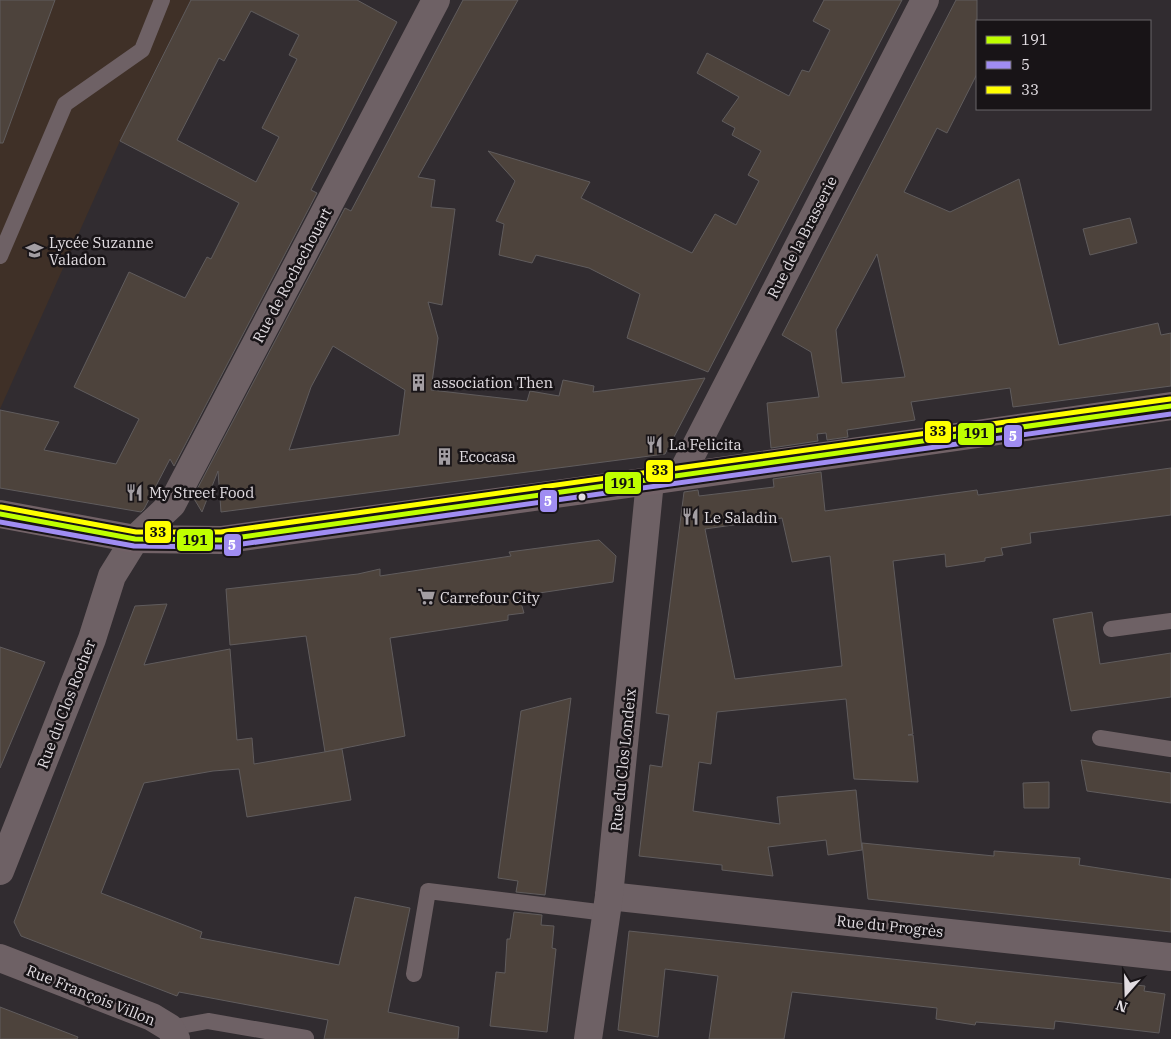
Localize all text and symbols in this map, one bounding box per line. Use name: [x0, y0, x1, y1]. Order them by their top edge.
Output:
legend: [976, 20, 1151, 110]
text: 191: [1021, 30, 1048, 49]
text: 5: [1021, 55, 1030, 74]
text: 33: [1021, 80, 1039, 99]
street label: Rue de la Brasserie: [763, 173, 841, 301]
street label: Rue de Rochechouart: [248, 204, 336, 346]
place label: Lycée Suzanne Valadon: [49, 233, 154, 269]
school or university icon: Lycée Suzanne Valadon: [25, 241, 45, 261]
building icon: association Then: [409, 372, 429, 392]
place label: association Then: [433, 373, 554, 392]
line badge: 33: [924, 420, 952, 444]
text: 33: [930, 422, 946, 440]
line badge: 191: [957, 422, 995, 446]
text: 191: [963, 424, 989, 442]
line badge: 5: [1003, 424, 1023, 448]
text: 5: [1009, 427, 1017, 445]
restaurant icon: La Felicita: [645, 434, 665, 454]
place label: La Felicita: [669, 435, 742, 454]
building icon: Ecocasa: [435, 446, 455, 466]
place label: Ecocasa: [459, 447, 516, 466]
line badge: 33: [645, 459, 674, 483]
text: 33: [652, 461, 668, 479]
line badge: 191: [604, 471, 642, 495]
text: 191: [610, 474, 636, 492]
restaurant icon: My Street Food: [125, 482, 145, 502]
place label: My Street Food: [149, 483, 254, 502]
line badge: 5: [539, 489, 558, 513]
text: 5: [544, 492, 552, 510]
unlabelled marker: [577, 492, 587, 502]
restaurant icon: Le Saladin: [680, 507, 700, 527]
place label: Le Saladin: [704, 508, 778, 527]
line badge: 33: [144, 520, 172, 544]
text: 33: [150, 523, 166, 541]
line badge: 191: [176, 528, 214, 552]
text: 191: [182, 531, 208, 549]
line badge: 5: [223, 533, 242, 557]
text: 5: [228, 536, 236, 554]
supermarket icon: Carrefour City: [416, 587, 436, 607]
place label: Carrefour City: [440, 588, 540, 607]
street label: Rue du Clos Rocher: [33, 637, 99, 771]
street label: Rue du Clos Londeix: [606, 688, 640, 832]
street label: Rue du Progrès: [836, 911, 944, 941]
street label: Rue François Villon: [24, 960, 159, 1030]
north arrow: [1101, 969, 1151, 1019]
text: N: [1113, 996, 1130, 1017]

